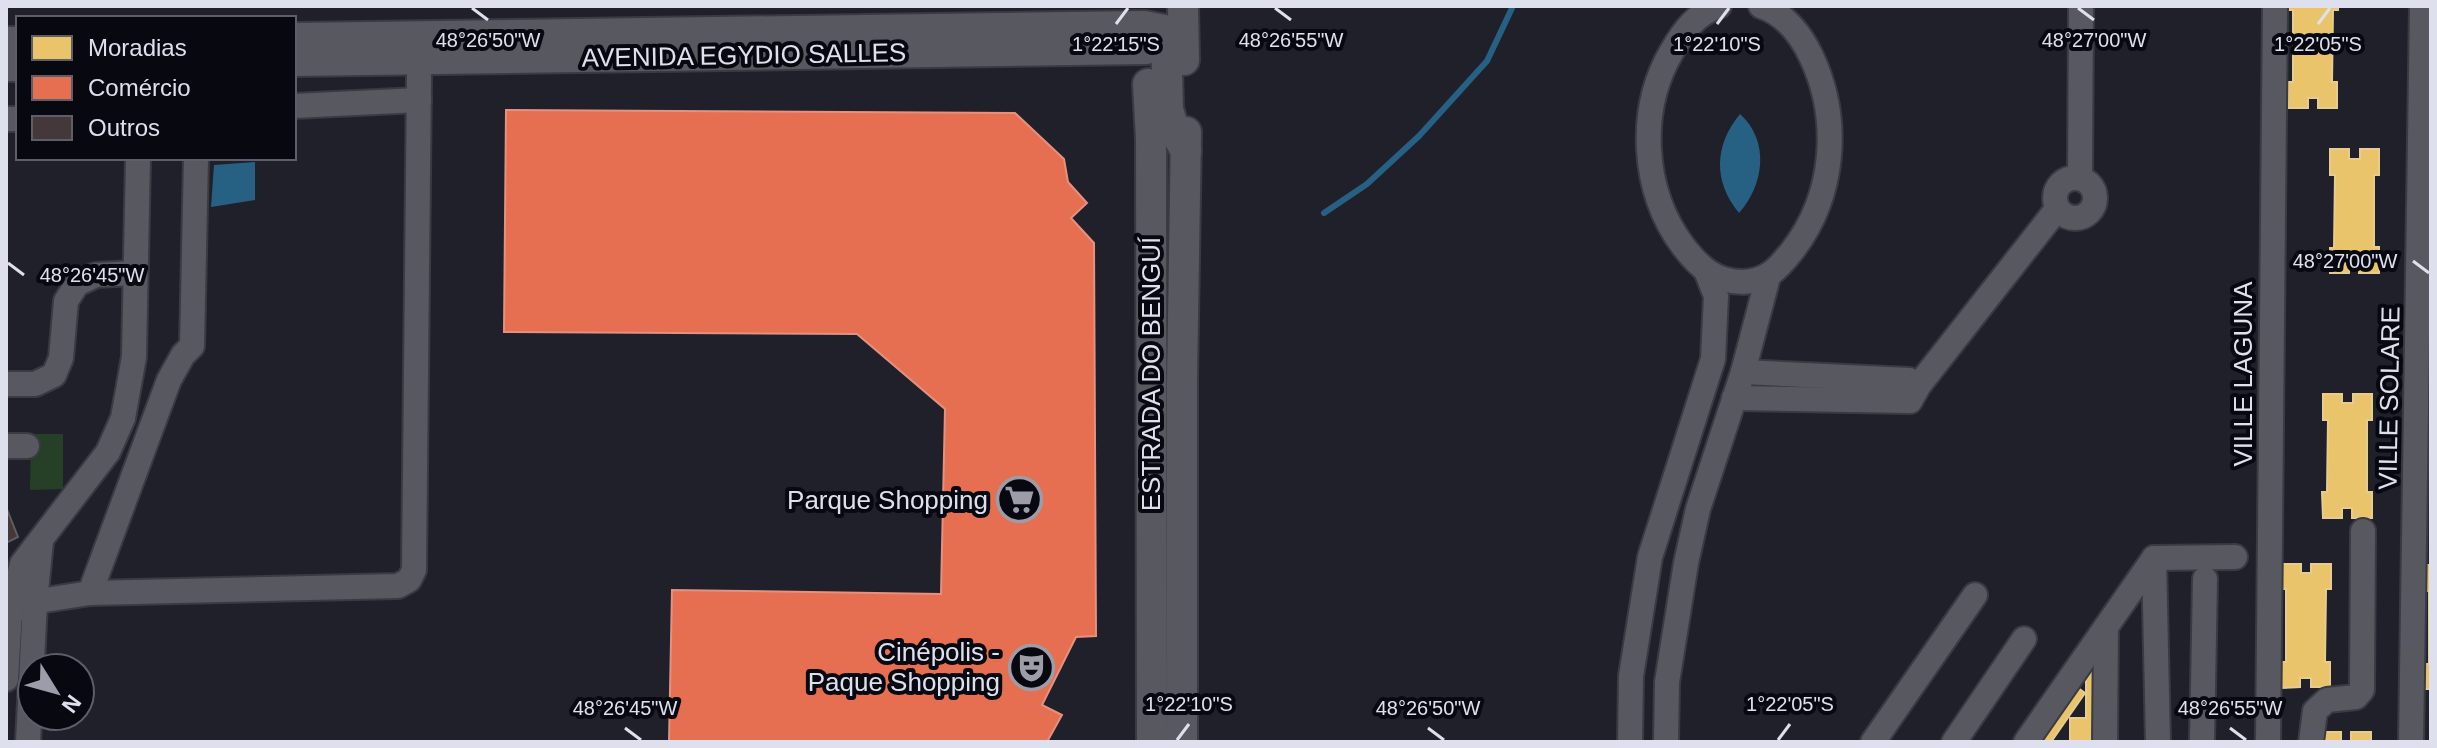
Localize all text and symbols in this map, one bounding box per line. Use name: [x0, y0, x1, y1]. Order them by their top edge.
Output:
legend: [16, 16, 296, 160]
text: 48°26'50"W: [436, 29, 540, 51]
text: 48°26'55"W: [1239, 29, 1343, 51]
text: 48°27'00"W: [2042, 29, 2146, 51]
text: 1°22'15"S: [1072, 33, 1160, 55]
text: 1°22'10"S: [1673, 33, 1761, 55]
text: 1°22'05"S: [2274, 33, 2362, 55]
text: Moradias: [88, 34, 187, 61]
street label: AVENIDA EGYDIO SALLES: [581, 37, 907, 73]
text: Comércio: [88, 74, 191, 101]
text: Outros: [88, 114, 160, 141]
street label: ESTRADA DO BENGUÍ: [1136, 236, 1166, 511]
text: 48°27'00"W: [2293, 250, 2397, 272]
text: 48°26'45"W: [40, 264, 144, 286]
street label: VILLE LAGUNA: [2228, 281, 2258, 466]
street label: VILLE SOLARE: [2372, 306, 2406, 490]
supermarket icon: Parque Shopping: [995, 476, 1043, 524]
place label: Parque Shopping: [787, 485, 988, 515]
place label: Cinépolis - Paque Shopping: [808, 637, 1000, 697]
theatre icon: Cinépolis - Paque Shopping: [1007, 643, 1055, 691]
north arrow: [16, 652, 96, 732]
text: N: [57, 690, 86, 718]
text: 1°22'10"S: [1145, 693, 1233, 715]
text: 1°22'05"S: [1746, 693, 1834, 715]
text: 48°26'45"W: [573, 697, 677, 719]
text: 48°26'50"W: [1376, 697, 1480, 719]
text: 48°26'55"W: [2178, 697, 2282, 719]

